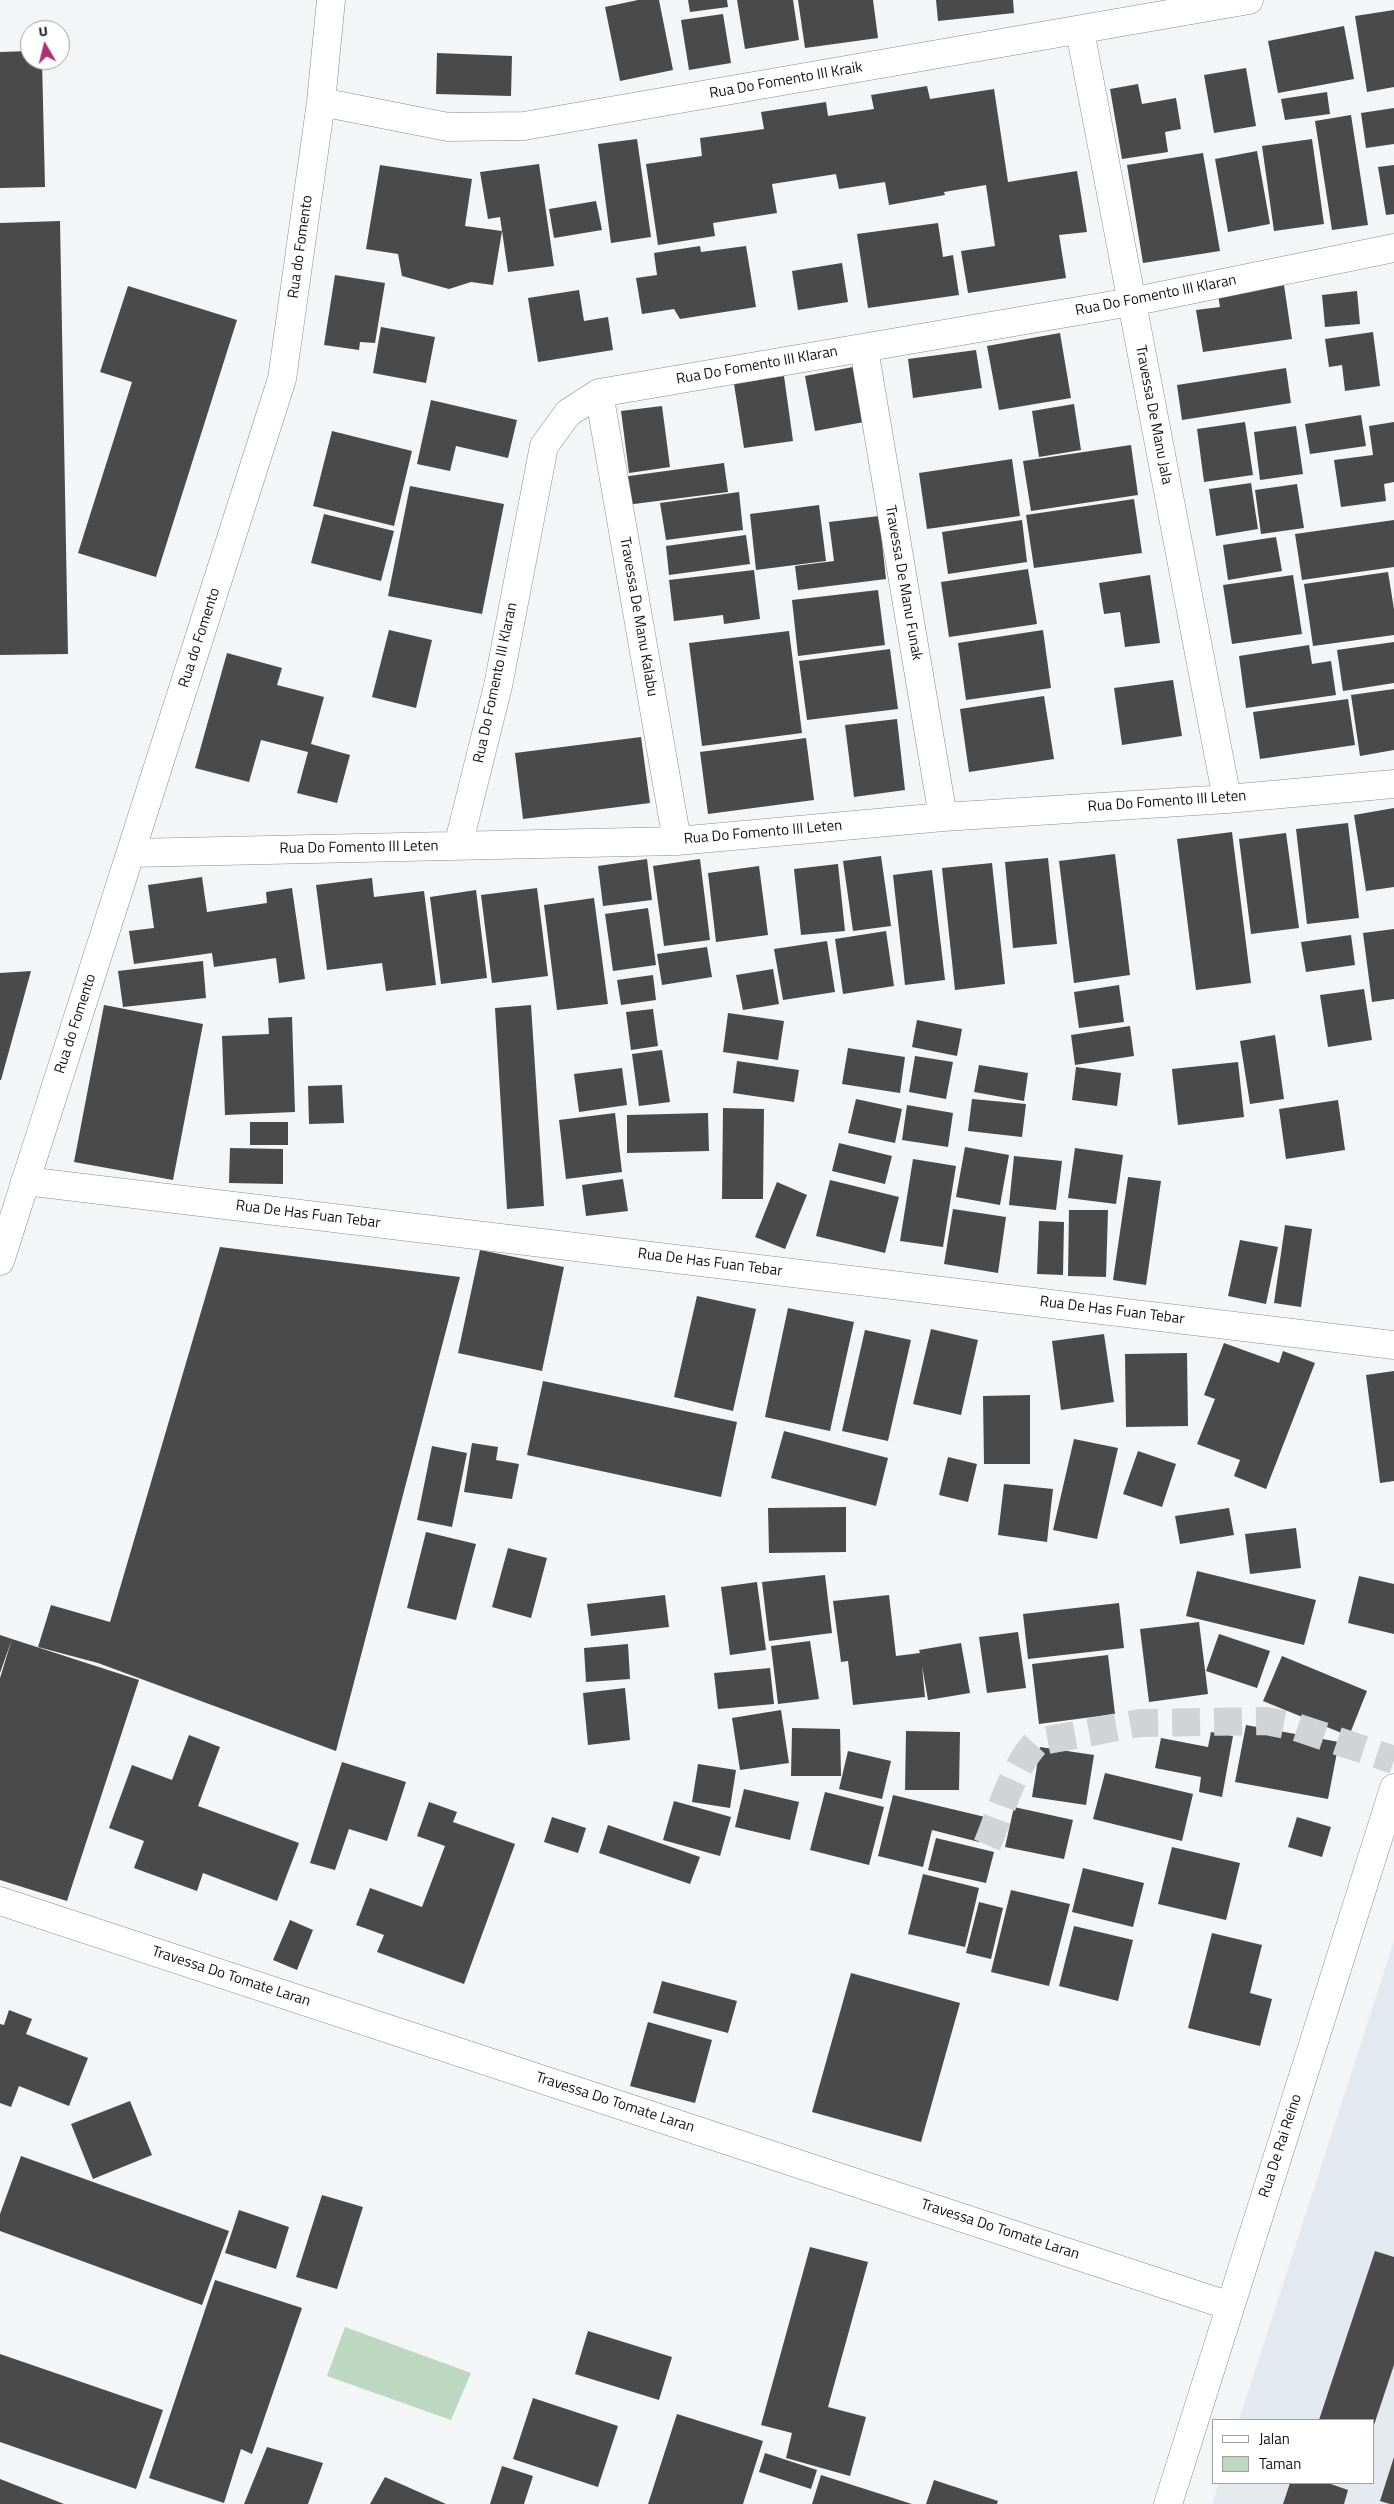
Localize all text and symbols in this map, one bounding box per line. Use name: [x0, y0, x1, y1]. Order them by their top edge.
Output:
north arrow: [20, 20, 70, 70]
text: U: [37, 20, 49, 42]
street label: Rua Do Fomento III Kraik: [708, 59, 864, 103]
street label: Rua do Fomento: [285, 194, 317, 300]
street label: Rua Do Fomento III Klaran: [1074, 272, 1238, 320]
street label: Rua Do Fomento III Klaran: [675, 343, 839, 389]
street label: Travessa De Manu Jala: [1131, 344, 1175, 486]
street label: Travessa De Manu Funak: [881, 504, 925, 662]
street label: Travessa De Manu Kalabu: [615, 536, 661, 698]
street label: Rua do Fomento: [175, 586, 225, 690]
street label: Rua Do Fomento III Klaran: [470, 601, 522, 765]
street label: Rua Do Fomento III Leten: [1087, 787, 1247, 817]
street label: Rua Do Fomento III Leten: [683, 817, 843, 849]
street label: Rua Do Fomento III Leten: [279, 838, 439, 858]
street label: Rua do Fomento: [51, 972, 101, 1076]
street label: Rua De Has Fuan Tebar: [235, 1197, 381, 1233]
street label: Rua De Has Fuan Tebar: [637, 1245, 783, 1281]
street label: Rua De Has Fuan Tebar: [1039, 1293, 1185, 1329]
street label: Travessa Do Tomate Laran: [149, 1943, 313, 2011]
street label: Travessa Do Tomate Laran: [533, 2069, 697, 2137]
street label: Rua De Rai Reino: [1256, 2092, 1306, 2200]
street label: Travessa Do Tomate Laran: [918, 2196, 1082, 2264]
legend: [1212, 2419, 1374, 2484]
text: Jalan: [1259, 2427, 1290, 2450]
text: Taman: [1259, 2452, 1301, 2475]

